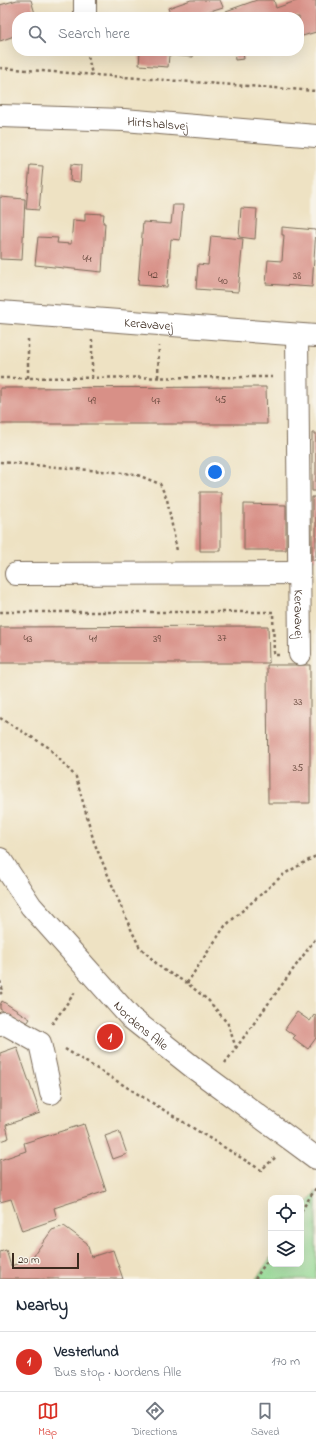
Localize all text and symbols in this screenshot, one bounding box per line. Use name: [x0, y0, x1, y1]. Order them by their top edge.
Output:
search box: [12, 12, 304, 56]
icon: search: [26, 23, 48, 45]
text: Search here: [58, 23, 130, 45]
street label: Hirtshalsvej: [127, 112, 189, 136]
house number: 44: [82, 251, 92, 267]
house number: 42: [148, 267, 159, 283]
house number: 38: [293, 268, 301, 284]
house number: 40: [218, 273, 228, 289]
street label: Keravavej: [123, 313, 174, 336]
house number: 45: [216, 392, 226, 408]
house number: 49: [88, 393, 97, 409]
house number: 47: [151, 393, 161, 409]
your location: [205, 462, 225, 482]
street label: Keravavej: [288, 589, 308, 639]
house number: 37: [217, 630, 227, 646]
house number: 43: [23, 631, 33, 647]
house number: 41: [89, 631, 98, 647]
house number: 39: [153, 631, 162, 647]
house number: 33: [293, 694, 303, 710]
house number: 35: [293, 760, 303, 776]
street label: Nordens Alle: [109, 997, 172, 1055]
pin: 1: [97, 1022, 123, 1052]
map controls: [268, 1195, 304, 1267]
button: locate: [268, 1195, 304, 1231]
button: layers: [268, 1231, 304, 1267]
scale bar: [12, 1251, 79, 1270]
text: 20 m: [18, 1252, 40, 1268]
text: Nearby: [16, 1293, 68, 1318]
text: Vesterlund: [54, 1341, 119, 1363]
text: 1: [27, 1352, 31, 1371]
text: 170 m: [272, 1352, 300, 1371]
text: Bus stop · Nordens Alle: [54, 1363, 181, 1382]
tab: Map: [37, 1400, 59, 1440]
tab: Directions: [132, 1400, 177, 1440]
tab: Saved: [251, 1400, 279, 1440]

